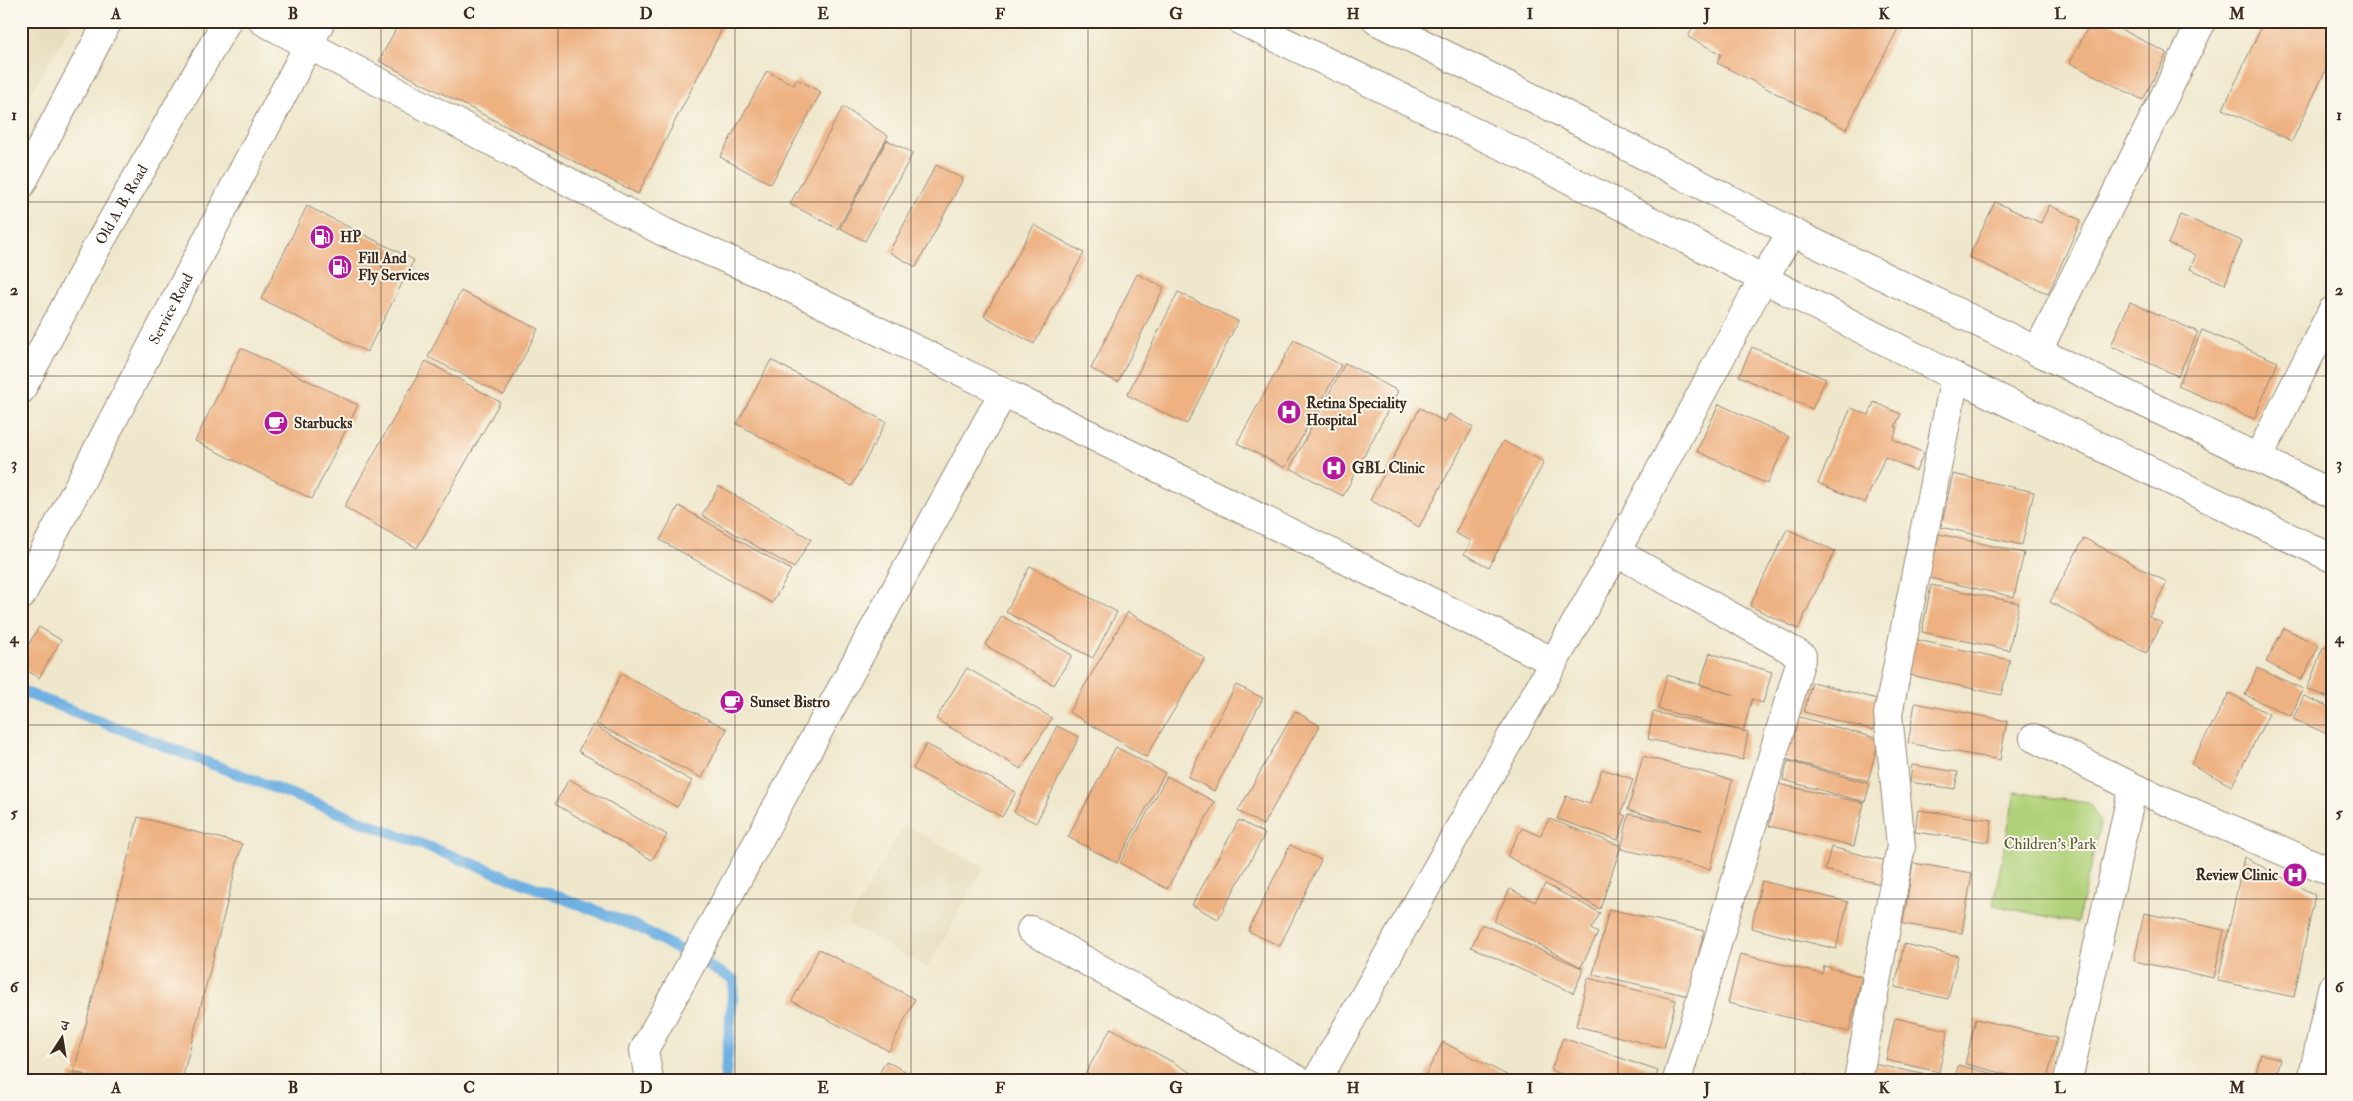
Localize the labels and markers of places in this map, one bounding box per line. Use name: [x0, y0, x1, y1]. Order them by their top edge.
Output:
fuel station icon: HP: [309, 224, 335, 250]
place label: HP: [340, 228, 361, 247]
place label: Fill And Fly Services: [358, 249, 429, 286]
fuel station icon: Fill And Fly Services: [327, 254, 353, 280]
place label: Retina Speciality Hospital: [1306, 394, 1408, 431]
hospital icon: Retina Speciality Hospital: [1276, 399, 1302, 425]
cafe icon: Starbucks: [263, 410, 289, 436]
place label: Starbucks: [294, 414, 352, 433]
hospital icon: GBL Clinic: [1321, 455, 1347, 481]
place label: GBL Clinic: [1352, 459, 1426, 478]
cafe icon: Sunset Bistro: [719, 689, 745, 715]
place label: Sunset Bistro: [750, 693, 830, 712]
hospital icon: Review Clinic: [2282, 862, 2308, 888]
place label: Review Clinic: [2196, 866, 2279, 885]

